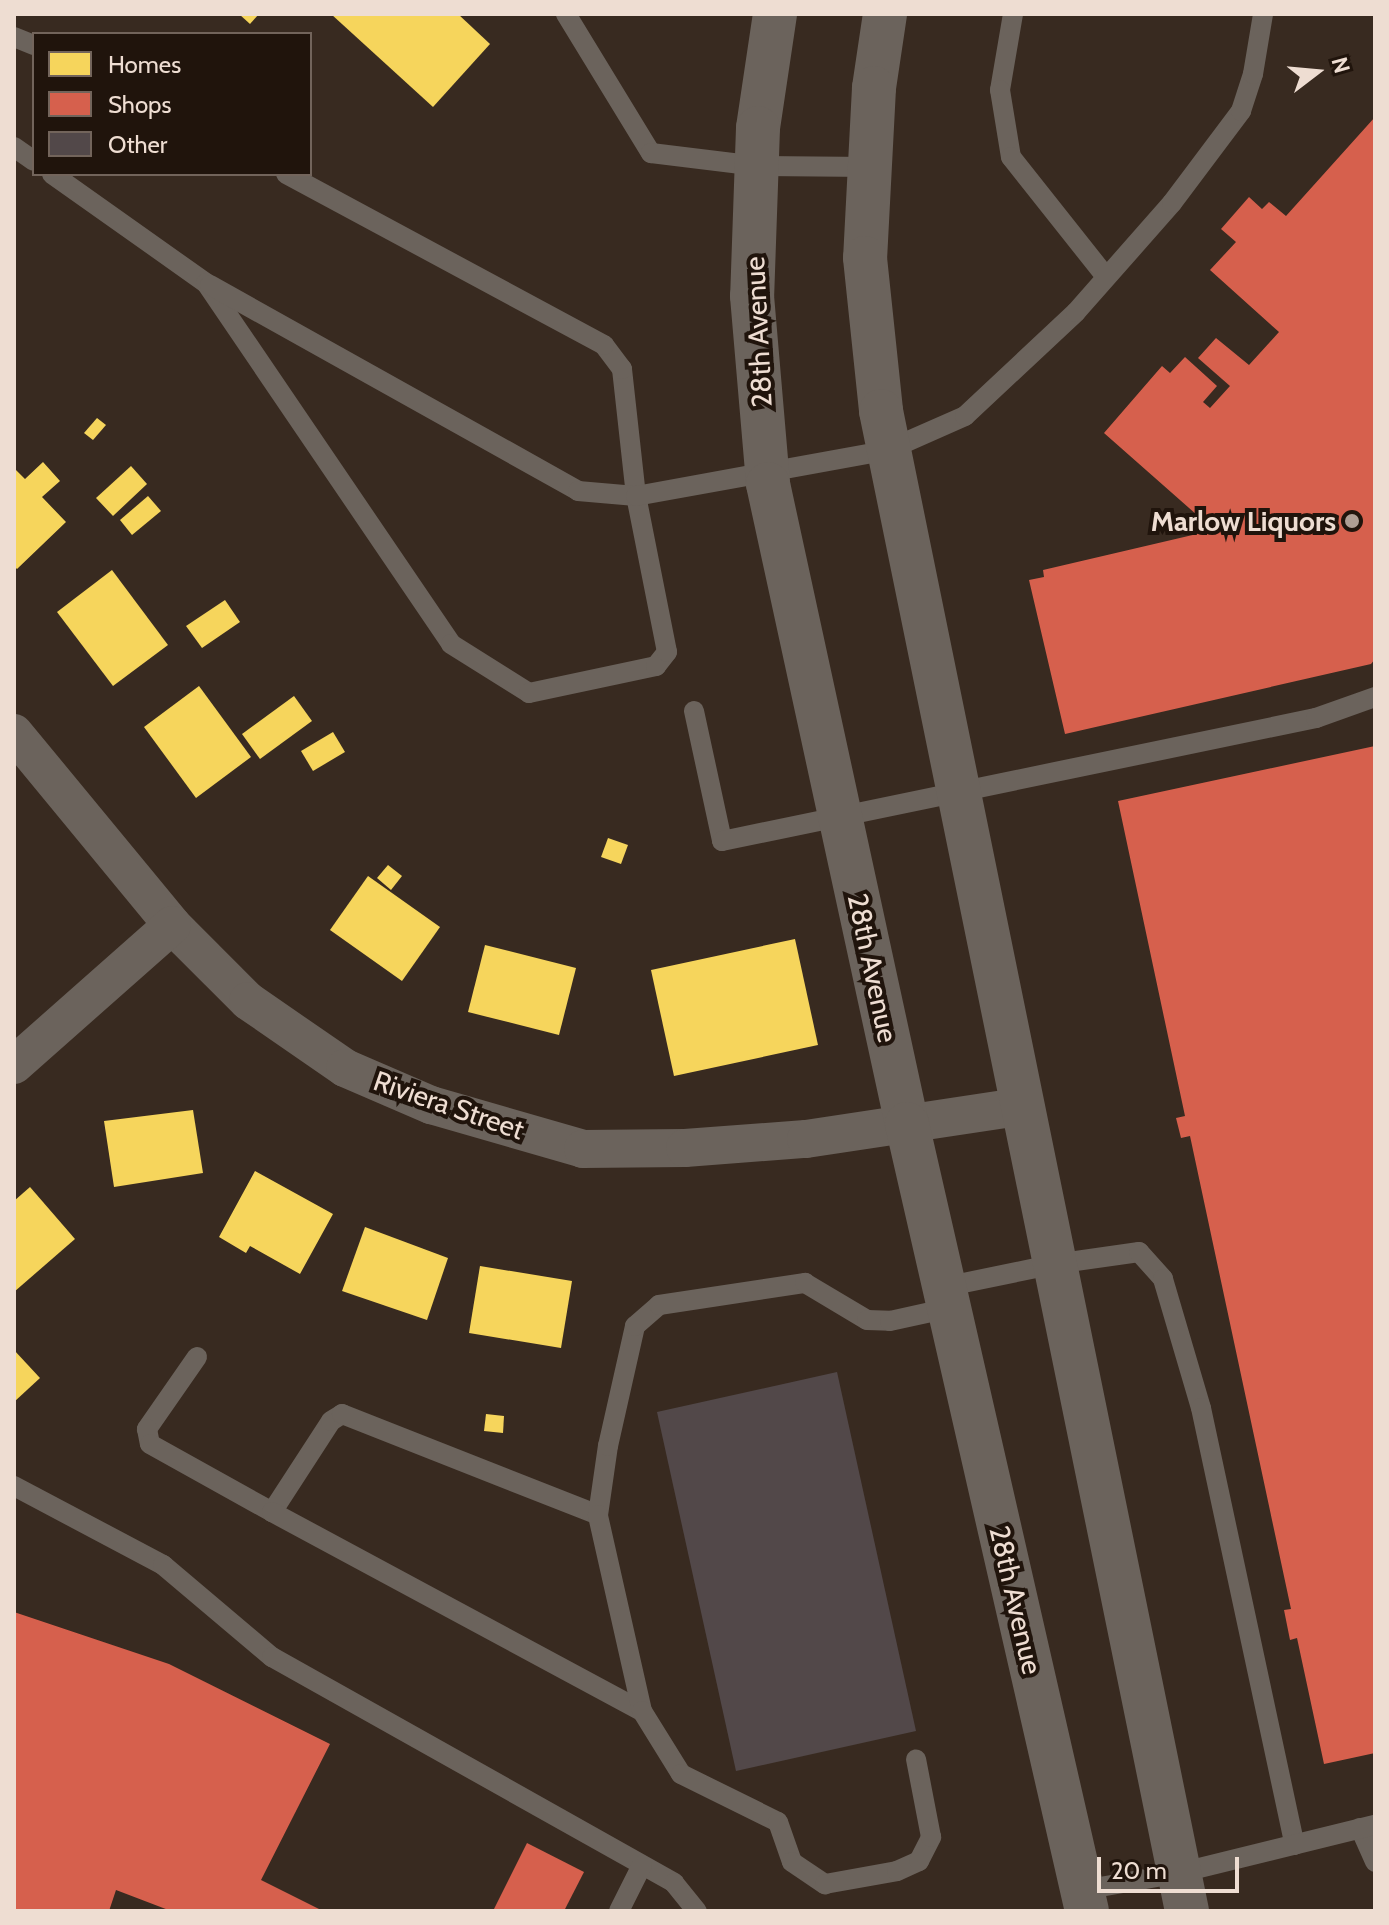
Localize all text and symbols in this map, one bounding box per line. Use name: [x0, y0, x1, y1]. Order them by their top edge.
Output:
legend: [32, 32, 312, 176]
north arrow: [1277, 32, 1357, 112]
text: Homes: [108, 50, 181, 79]
text: N: [1325, 54, 1356, 76]
text: Shops: [108, 90, 171, 119]
text: Other: [108, 130, 167, 159]
street label: 28th Avenue: [737, 256, 779, 408]
place label: Marlow Liquors: [1151, 504, 1336, 538]
marker: Marlow Liquors: [1343, 512, 1361, 530]
street label: 28th Avenue: [841, 890, 905, 1046]
street label: Riviera Street: [369, 1064, 529, 1146]
street label: 28th Avenue: [983, 1522, 1049, 1678]
scale bar: [1101, 1841, 1243, 1891]
text: 20 m: [1111, 1856, 1167, 1885]

